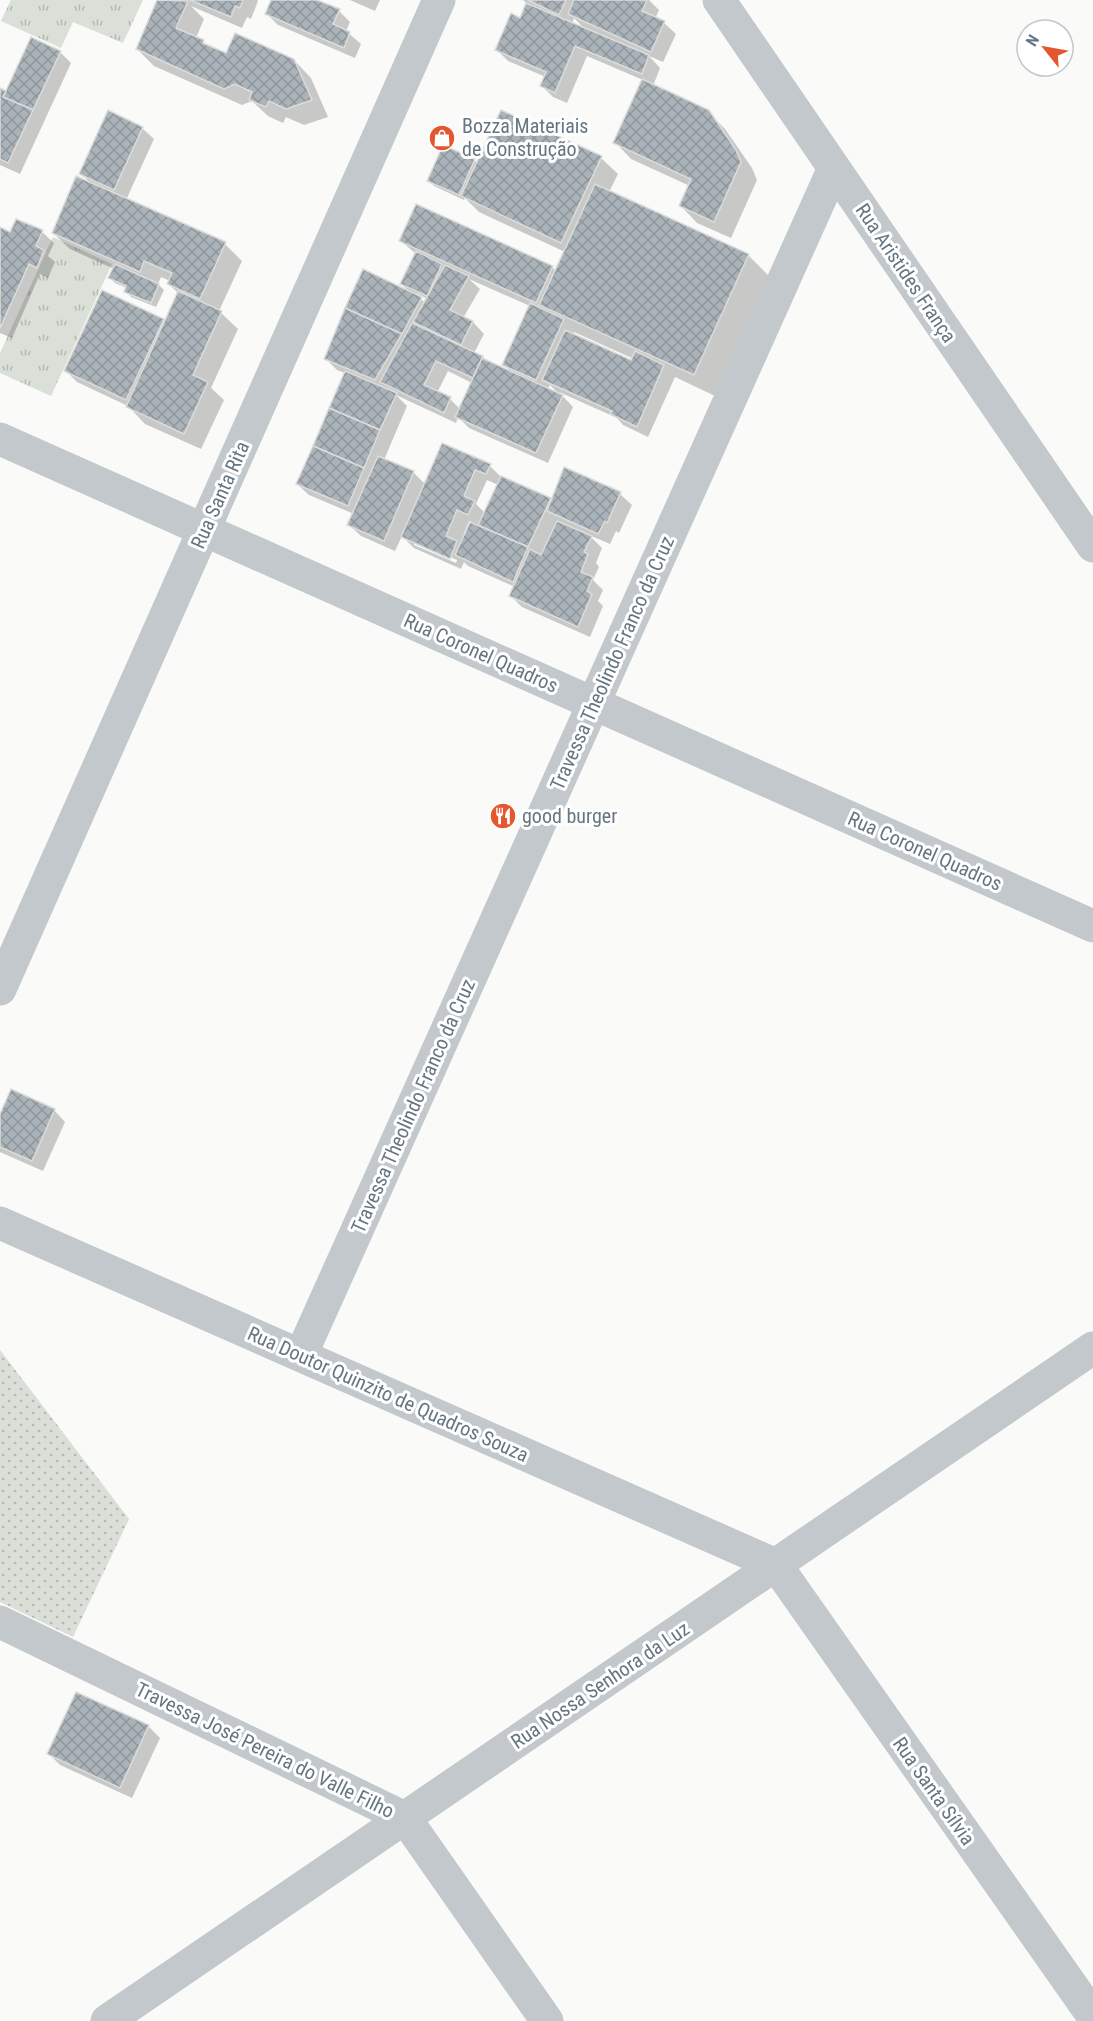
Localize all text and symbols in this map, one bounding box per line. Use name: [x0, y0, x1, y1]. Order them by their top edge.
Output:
north arrow: [1015, 18, 1075, 78]
text: N: [1022, 31, 1043, 50]
place label: Bozza Materiais de Construção: [462, 114, 588, 161]
shop icon: Bozza Materiais de Construção: [427, 123, 457, 153]
street label: Rua Aristides França: [851, 199, 961, 347]
street label: Rua Santa Rita: [186, 438, 254, 552]
street label: Travessa Theolindo Franco da Cruz: [545, 532, 679, 794]
street label: Rua Coronel Quadros: [400, 608, 562, 698]
restaurant icon: good burger: [488, 801, 518, 831]
place label: good burger: [522, 804, 617, 828]
street label: Rua Coronel Quadros: [844, 806, 1006, 896]
street label: Travessa Theolindo Franco da Cruz: [346, 975, 480, 1237]
street label: Rua Doutor Quinzito de Quadros Souza: [244, 1321, 532, 1467]
street label: Rua Nossa Senhora da Luz: [506, 1616, 694, 1754]
street label: Travessa José Pereira do Valle Filho: [132, 1677, 398, 1823]
street label: Rua Santa Sílvia: [888, 1732, 980, 1850]

